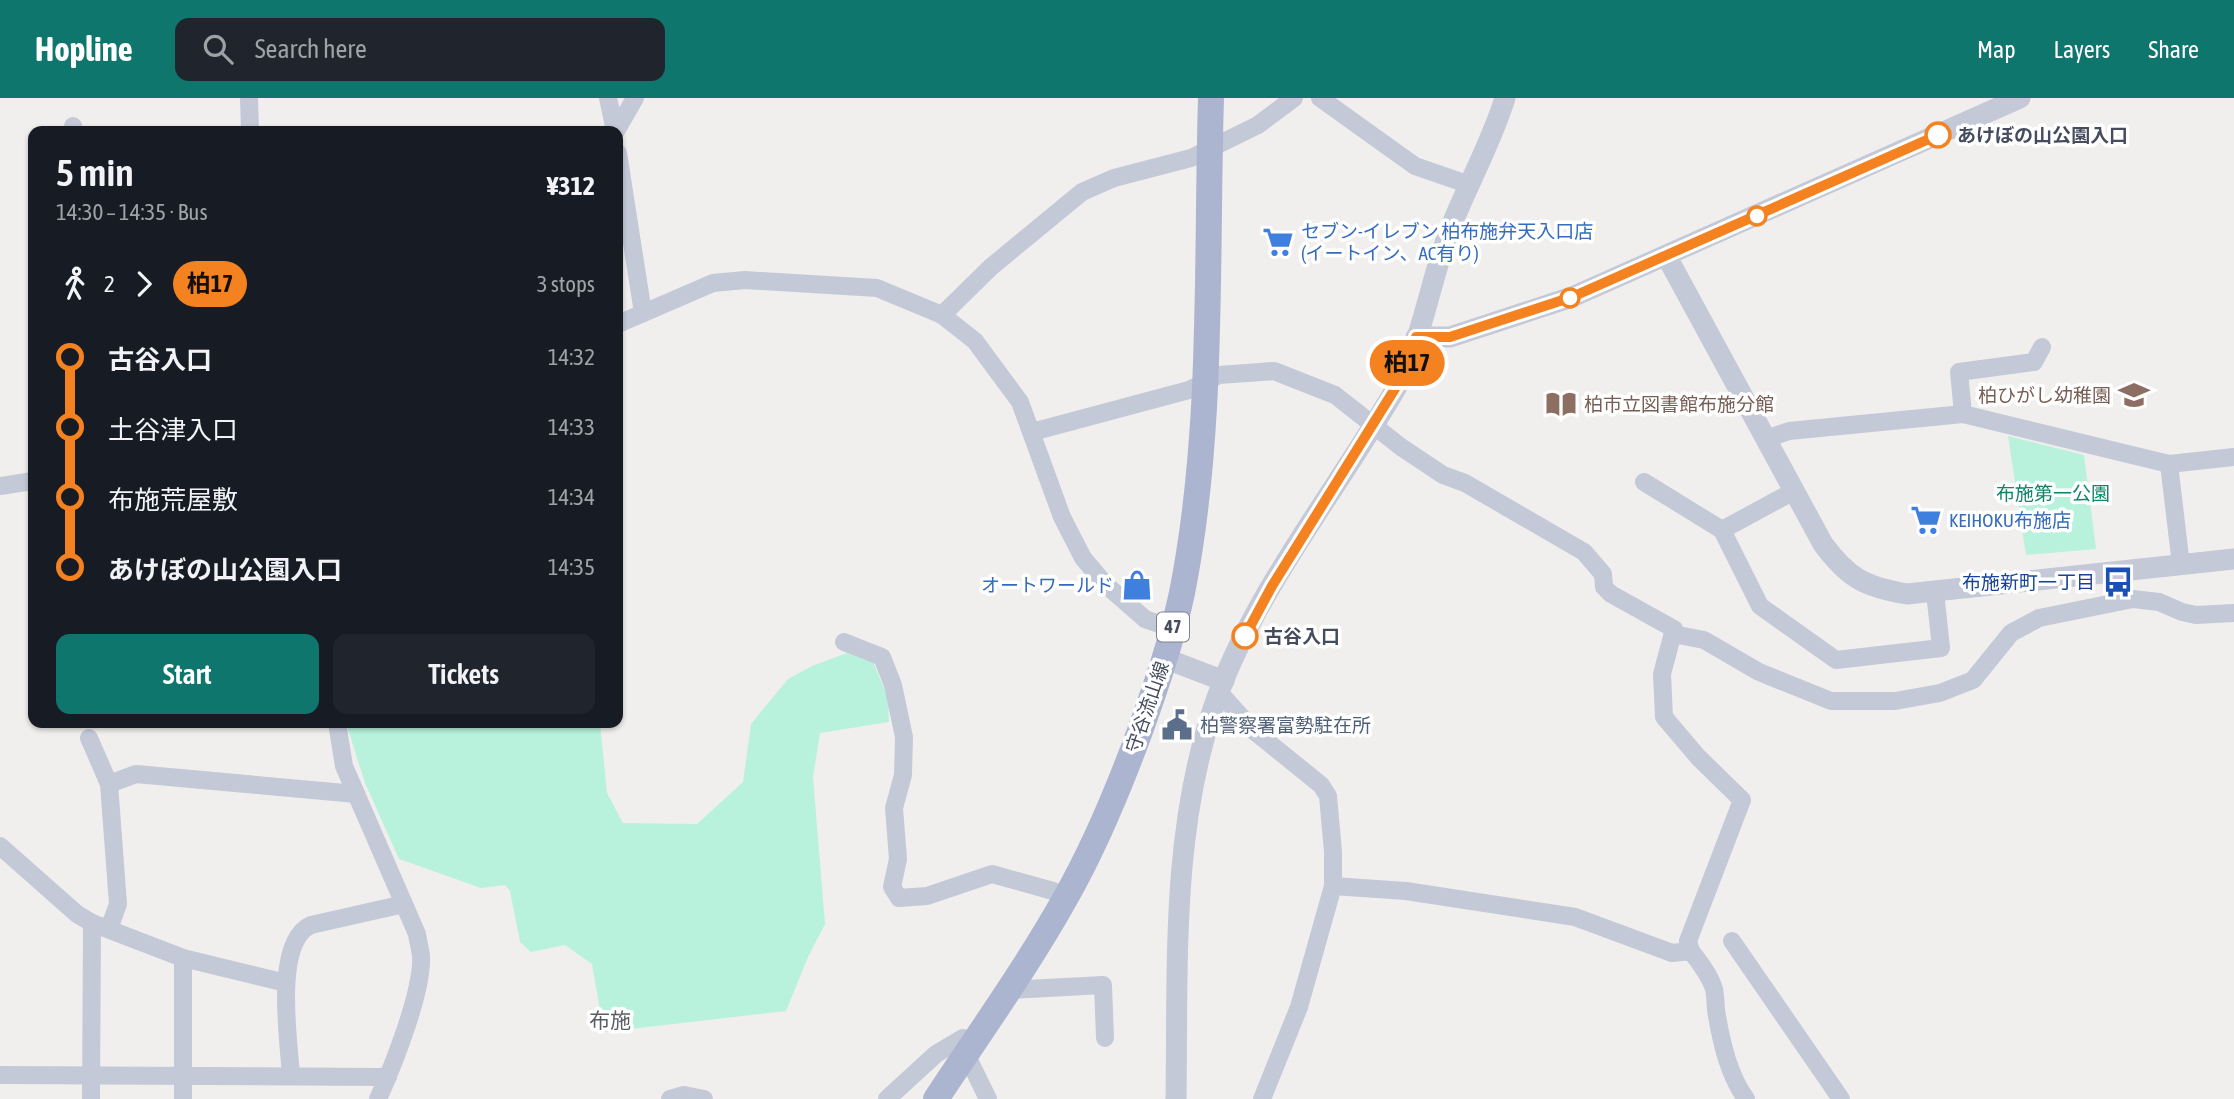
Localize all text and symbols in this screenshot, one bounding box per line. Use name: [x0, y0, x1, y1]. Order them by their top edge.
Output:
search box: [175, 18, 665, 81]
text: Hopline: [35, 30, 133, 68]
icon: search: [199, 30, 237, 68]
text: Search here: [255, 34, 367, 64]
text: Map: [1977, 36, 2016, 63]
text: Layers: [2054, 36, 2110, 63]
text: Share: [2148, 36, 2199, 63]
marker: あけぼの山公園入口: [1925, 122, 1951, 148]
place label: あけぼの山公園入口: [1957, 124, 2128, 146]
text: 5 min: [56, 151, 134, 194]
text: ¥312: [547, 171, 595, 201]
text: 14:30 – 14:35 · Bus: [56, 199, 208, 225]
unlabelled marker: [1747, 206, 1767, 226]
place label: セブン-イレブン 柏布施弁天入口店 (イートイン、AC有り): [1301, 220, 1593, 264]
supermarket icon: セブン-イレブン 柏布施弁天入口店 (イートイン、AC有り): [1261, 225, 1295, 259]
icon: walk: [56, 265, 94, 303]
icon: forward: [125, 265, 163, 303]
text: 柏17: [187, 270, 233, 297]
text: 2: [104, 271, 115, 297]
text: 3 stops: [537, 271, 595, 297]
unlabelled marker: [1560, 288, 1580, 308]
line badge: 柏17: [1367, 340, 1447, 386]
text: 14:32: [548, 344, 595, 370]
text: 古谷入口: [108, 345, 212, 375]
text: 柏17: [1384, 349, 1430, 376]
school or university icon: 柏ひがし幼稚園: [2117, 378, 2151, 412]
place label: 柏ひがし幼稚園: [1978, 384, 2111, 406]
library icon: 柏市立図書館布施分館: [1544, 387, 1578, 421]
place label: 柏市立図書館布施分館: [1584, 393, 1774, 415]
text: 14:33: [548, 414, 595, 440]
text: 土谷津入口: [108, 415, 238, 445]
park label: 布施第一公園: [1996, 482, 2110, 504]
text: 14:34: [548, 484, 595, 510]
text: 布施荒屋敷: [108, 485, 238, 515]
supermarket icon: KEIHOKU布施店: [1909, 503, 1943, 537]
place label: KEIHOKU布施店: [1949, 509, 2071, 531]
text: 14:35: [548, 554, 595, 580]
text: あけぼの山公園入口: [108, 555, 342, 585]
bus stop icon: 布施新町一丁目: [2101, 565, 2135, 599]
shop icon: オートワールド: [1120, 568, 1154, 602]
place label: 布施新町一丁目: [1962, 571, 2095, 593]
place label: オートワールド: [981, 574, 1114, 596]
road number: 47: [1157, 612, 1189, 642]
marker: 古谷入口: [1232, 623, 1258, 649]
place label: 古谷入口: [1264, 625, 1340, 647]
button: Start: [56, 634, 319, 714]
button: Tickets: [333, 634, 595, 714]
street label: 守谷流山線: [1121, 658, 1173, 756]
public building icon: 柏警察署富勢駐在所: [1160, 708, 1194, 742]
place label: 柏警察署富勢駐在所: [1200, 714, 1371, 736]
district label: 布施: [589, 1008, 631, 1032]

